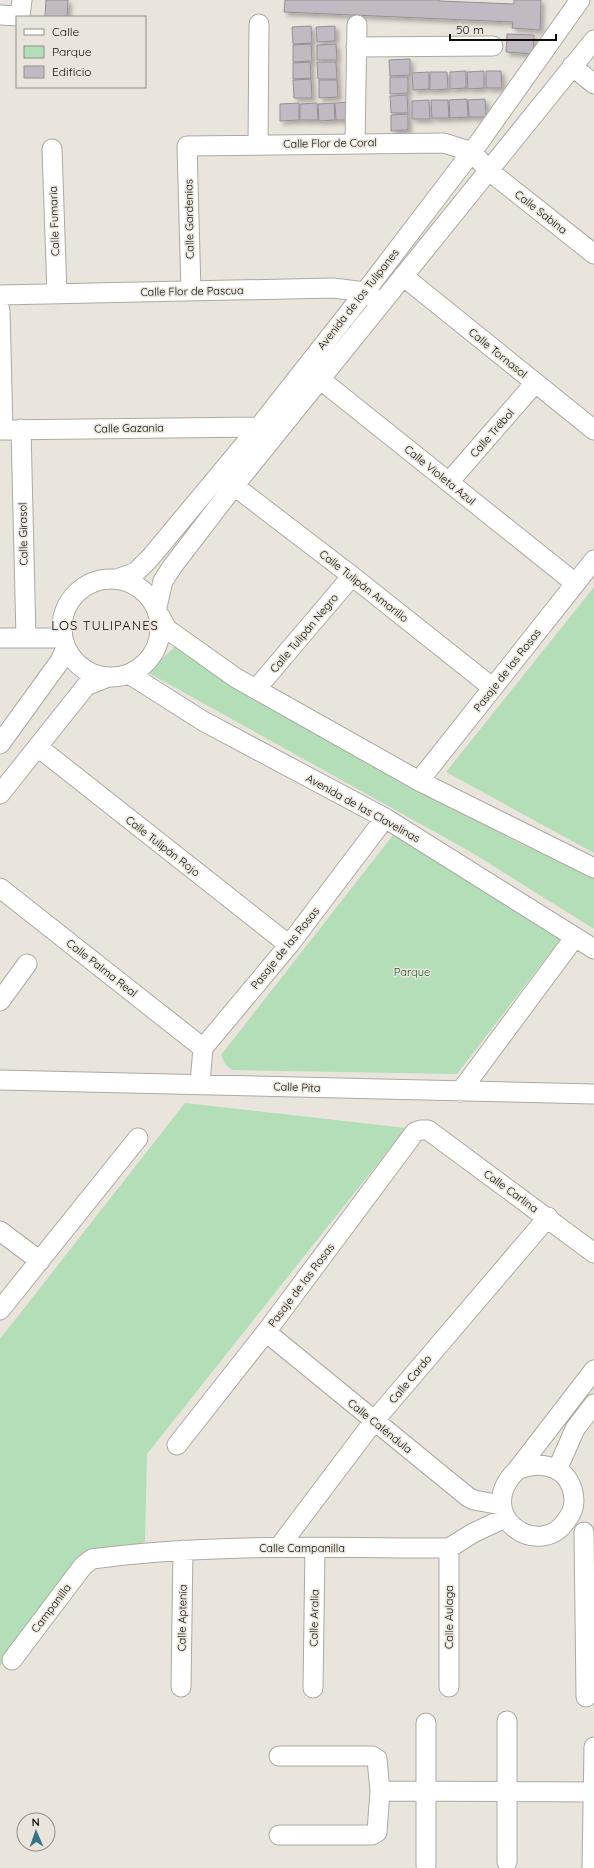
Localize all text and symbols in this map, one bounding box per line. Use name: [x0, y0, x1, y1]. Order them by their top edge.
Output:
legend: [16, 16, 146, 88]
scale bar: [450, 16, 556, 42]
text: 50 m: [456, 22, 484, 37]
text: Calle: [52, 24, 80, 39]
text: Parque: [52, 44, 92, 59]
text: Edificio: [52, 64, 92, 79]
street label: Calle Flor de Coral: [283, 135, 377, 151]
street label: Calle Gardenias: [181, 179, 197, 259]
street label: Calle Fumaria: [46, 186, 62, 256]
street label: Calle Sabina: [512, 187, 570, 237]
street label: Avenida de los Tulipanes: [314, 246, 402, 352]
street label: Calle Flor de Pascua: [140, 283, 244, 299]
street label: Calle Tornasol: [466, 325, 530, 381]
street label: Calle Trébol: [467, 406, 517, 460]
street label: Calle Gazania: [94, 420, 164, 436]
street label: Calle Violeta Azul: [402, 442, 478, 508]
street label: Calle Girasol: [15, 502, 31, 566]
street label: Calle Tulipán Amarillo: [317, 547, 412, 625]
street label: Calle Tulipán Negro: [267, 590, 341, 675]
district label: LOS TULIPANES: [51, 617, 159, 633]
street label: Pasaje de las Rosas: [470, 626, 544, 714]
street label: Avenida de las Clavelinas: [303, 771, 423, 845]
street label: Calle Tulipán Rojo: [123, 813, 203, 880]
street label: Pasaje de las Rosas: [248, 904, 322, 992]
street label: Calle Palma Real: [64, 936, 140, 1000]
park label: Parque: [394, 965, 430, 979]
street label: Calle Pita: [273, 1079, 321, 1095]
street label: Calle Carlina: [481, 1167, 541, 1215]
street label: Pasaje de las Rosas: [265, 1240, 337, 1330]
street label: Calle Cardo: [386, 1352, 435, 1406]
street label: Calle Caléndula: [345, 1396, 415, 1456]
street label: Calle Campanilla: [259, 1541, 345, 1555]
street label: Campanilla: [28, 1581, 74, 1635]
street label: Calle Aptenia: [174, 1584, 190, 1652]
street label: Calle Aulaga: [442, 1585, 456, 1649]
street label: Calle Aralia: [306, 1589, 322, 1647]
north arrow: [16, 1812, 56, 1852]
text: N: [31, 1815, 40, 1829]

